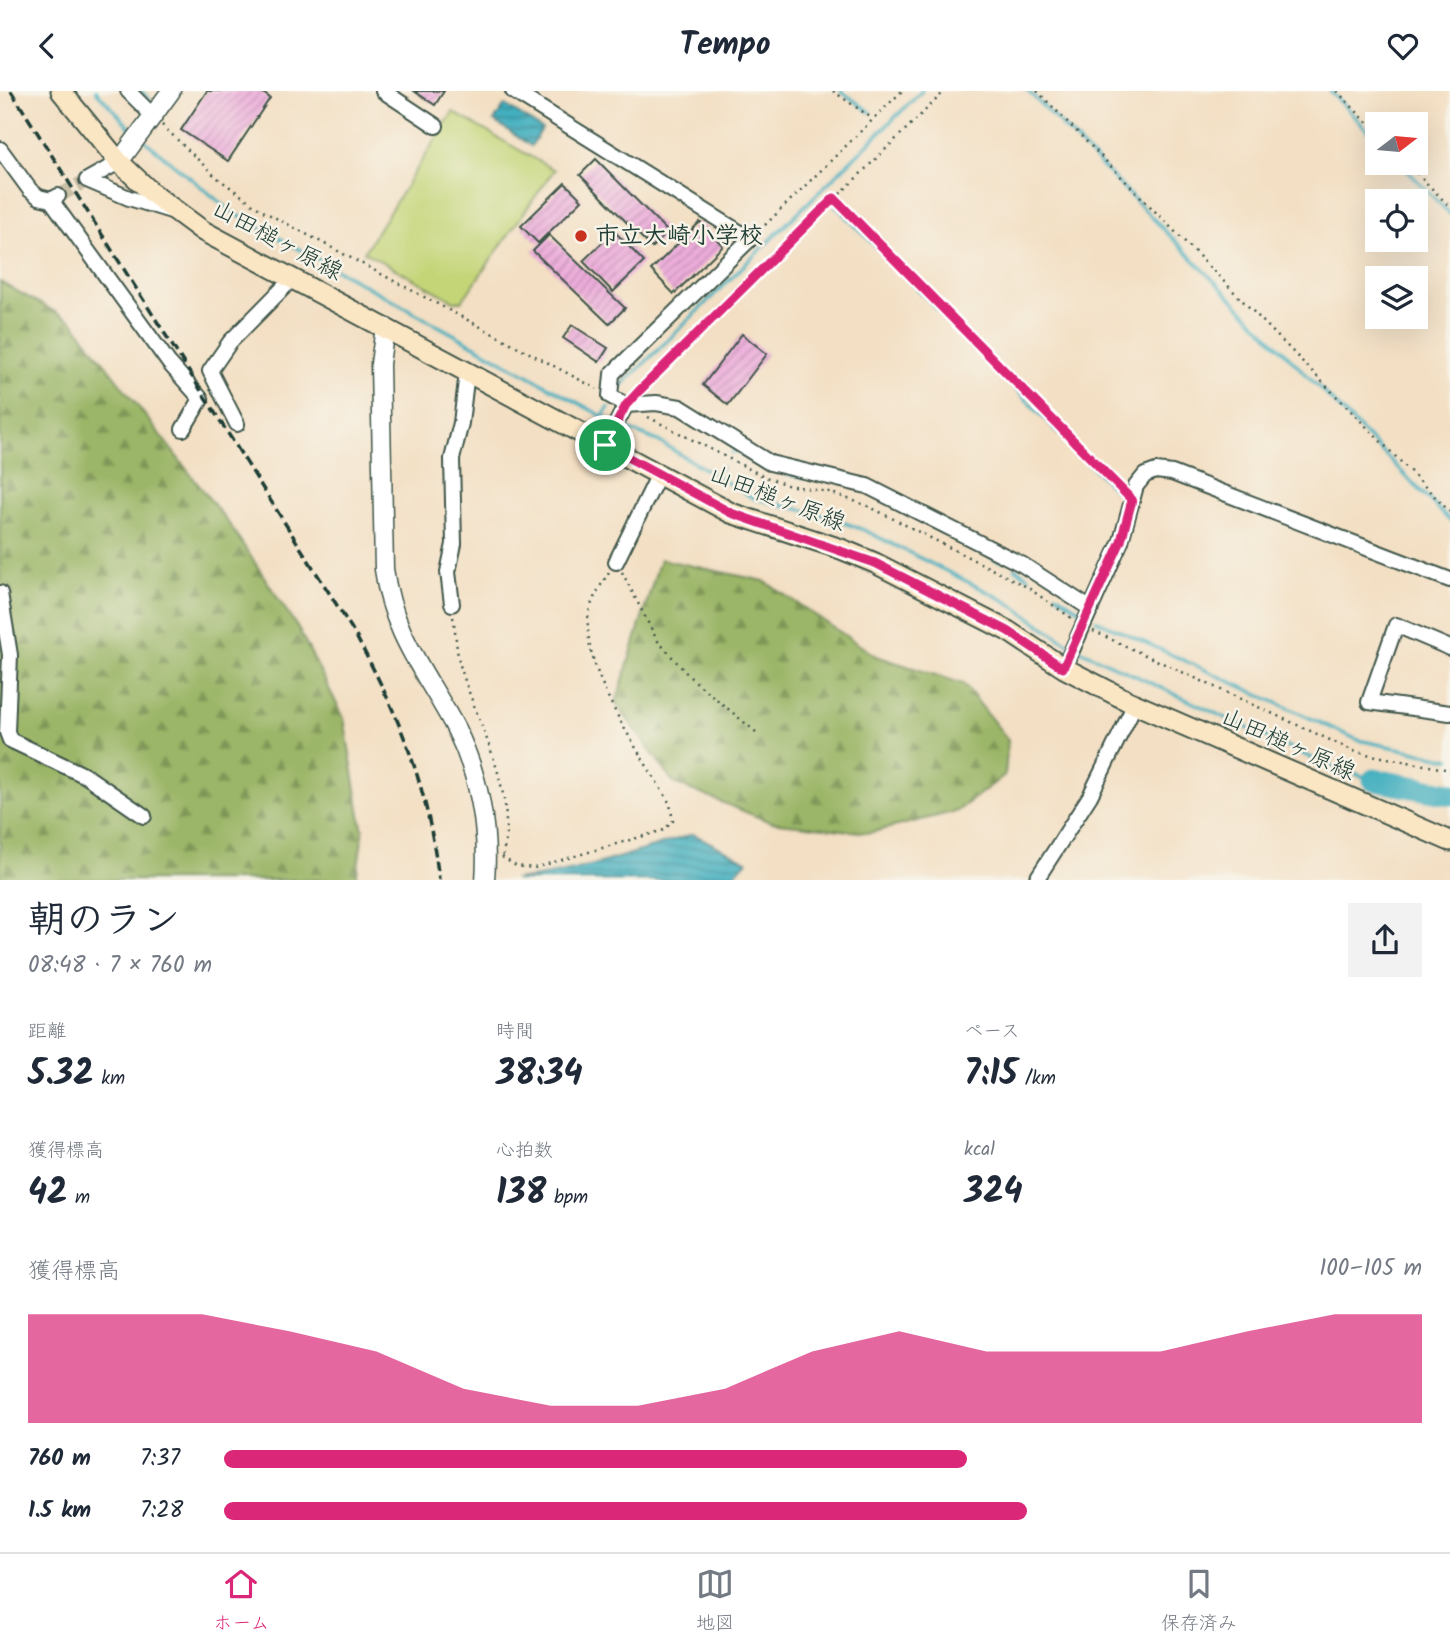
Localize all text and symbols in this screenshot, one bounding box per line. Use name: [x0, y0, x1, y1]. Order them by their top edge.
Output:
text: Tempo: [679, 20, 771, 71]
icon: back: [28, 27, 66, 65]
icon: heart: [1384, 27, 1422, 65]
north arrow: [1365, 112, 1428, 175]
map controls: [1365, 112, 1428, 329]
button: locate: [1365, 189, 1428, 252]
street label: 山田槌ヶ原線: [204, 190, 350, 292]
place label: 市立大崎小学校: [595, 217, 763, 256]
marker: 市立大崎小学校: [573, 228, 589, 244]
button: layers: [1365, 266, 1428, 329]
pin: [575, 415, 635, 475]
icon: arrive: [586, 426, 624, 464]
street label: 山田槌ヶ原線: [703, 455, 851, 543]
street label: 山田槌ヶ原線: [1214, 698, 1362, 792]
text: 朝のラン: [28, 892, 180, 952]
button: share: [1348, 903, 1422, 977]
text: 08:48 · 7 × 760 m: [28, 948, 212, 984]
text: 距離: [28, 1017, 66, 1047]
text: 時間: [496, 1017, 534, 1047]
text: ペース: [964, 1017, 1020, 1047]
text: 5.32: [28, 1047, 94, 1103]
text: 38:34: [496, 1047, 583, 1103]
text: 7:15: [964, 1047, 1017, 1103]
text: km: [94, 1064, 125, 1094]
text: /km: [1017, 1064, 1056, 1094]
text: kcal: [964, 1135, 995, 1165]
text: 獲得標高: [28, 1136, 104, 1166]
text: 心拍数: [496, 1136, 553, 1166]
text: 324: [964, 1165, 1023, 1221]
text: 42: [28, 1166, 67, 1222]
text: 138: [496, 1166, 546, 1222]
text: m: [67, 1183, 90, 1213]
text: bpm: [546, 1183, 588, 1213]
text: 100–105 m: [1319, 1251, 1422, 1287]
text: 獲得標高: [28, 1254, 120, 1290]
text: 760 m: [28, 1441, 91, 1477]
text: 7:37: [140, 1441, 180, 1477]
text: 1.5 km: [28, 1493, 91, 1529]
text: 7:28: [140, 1493, 183, 1529]
tab: ホーム: [213, 1565, 270, 1639]
tab: 地図: [696, 1565, 734, 1639]
tab: 保存済み: [1161, 1565, 1237, 1639]

